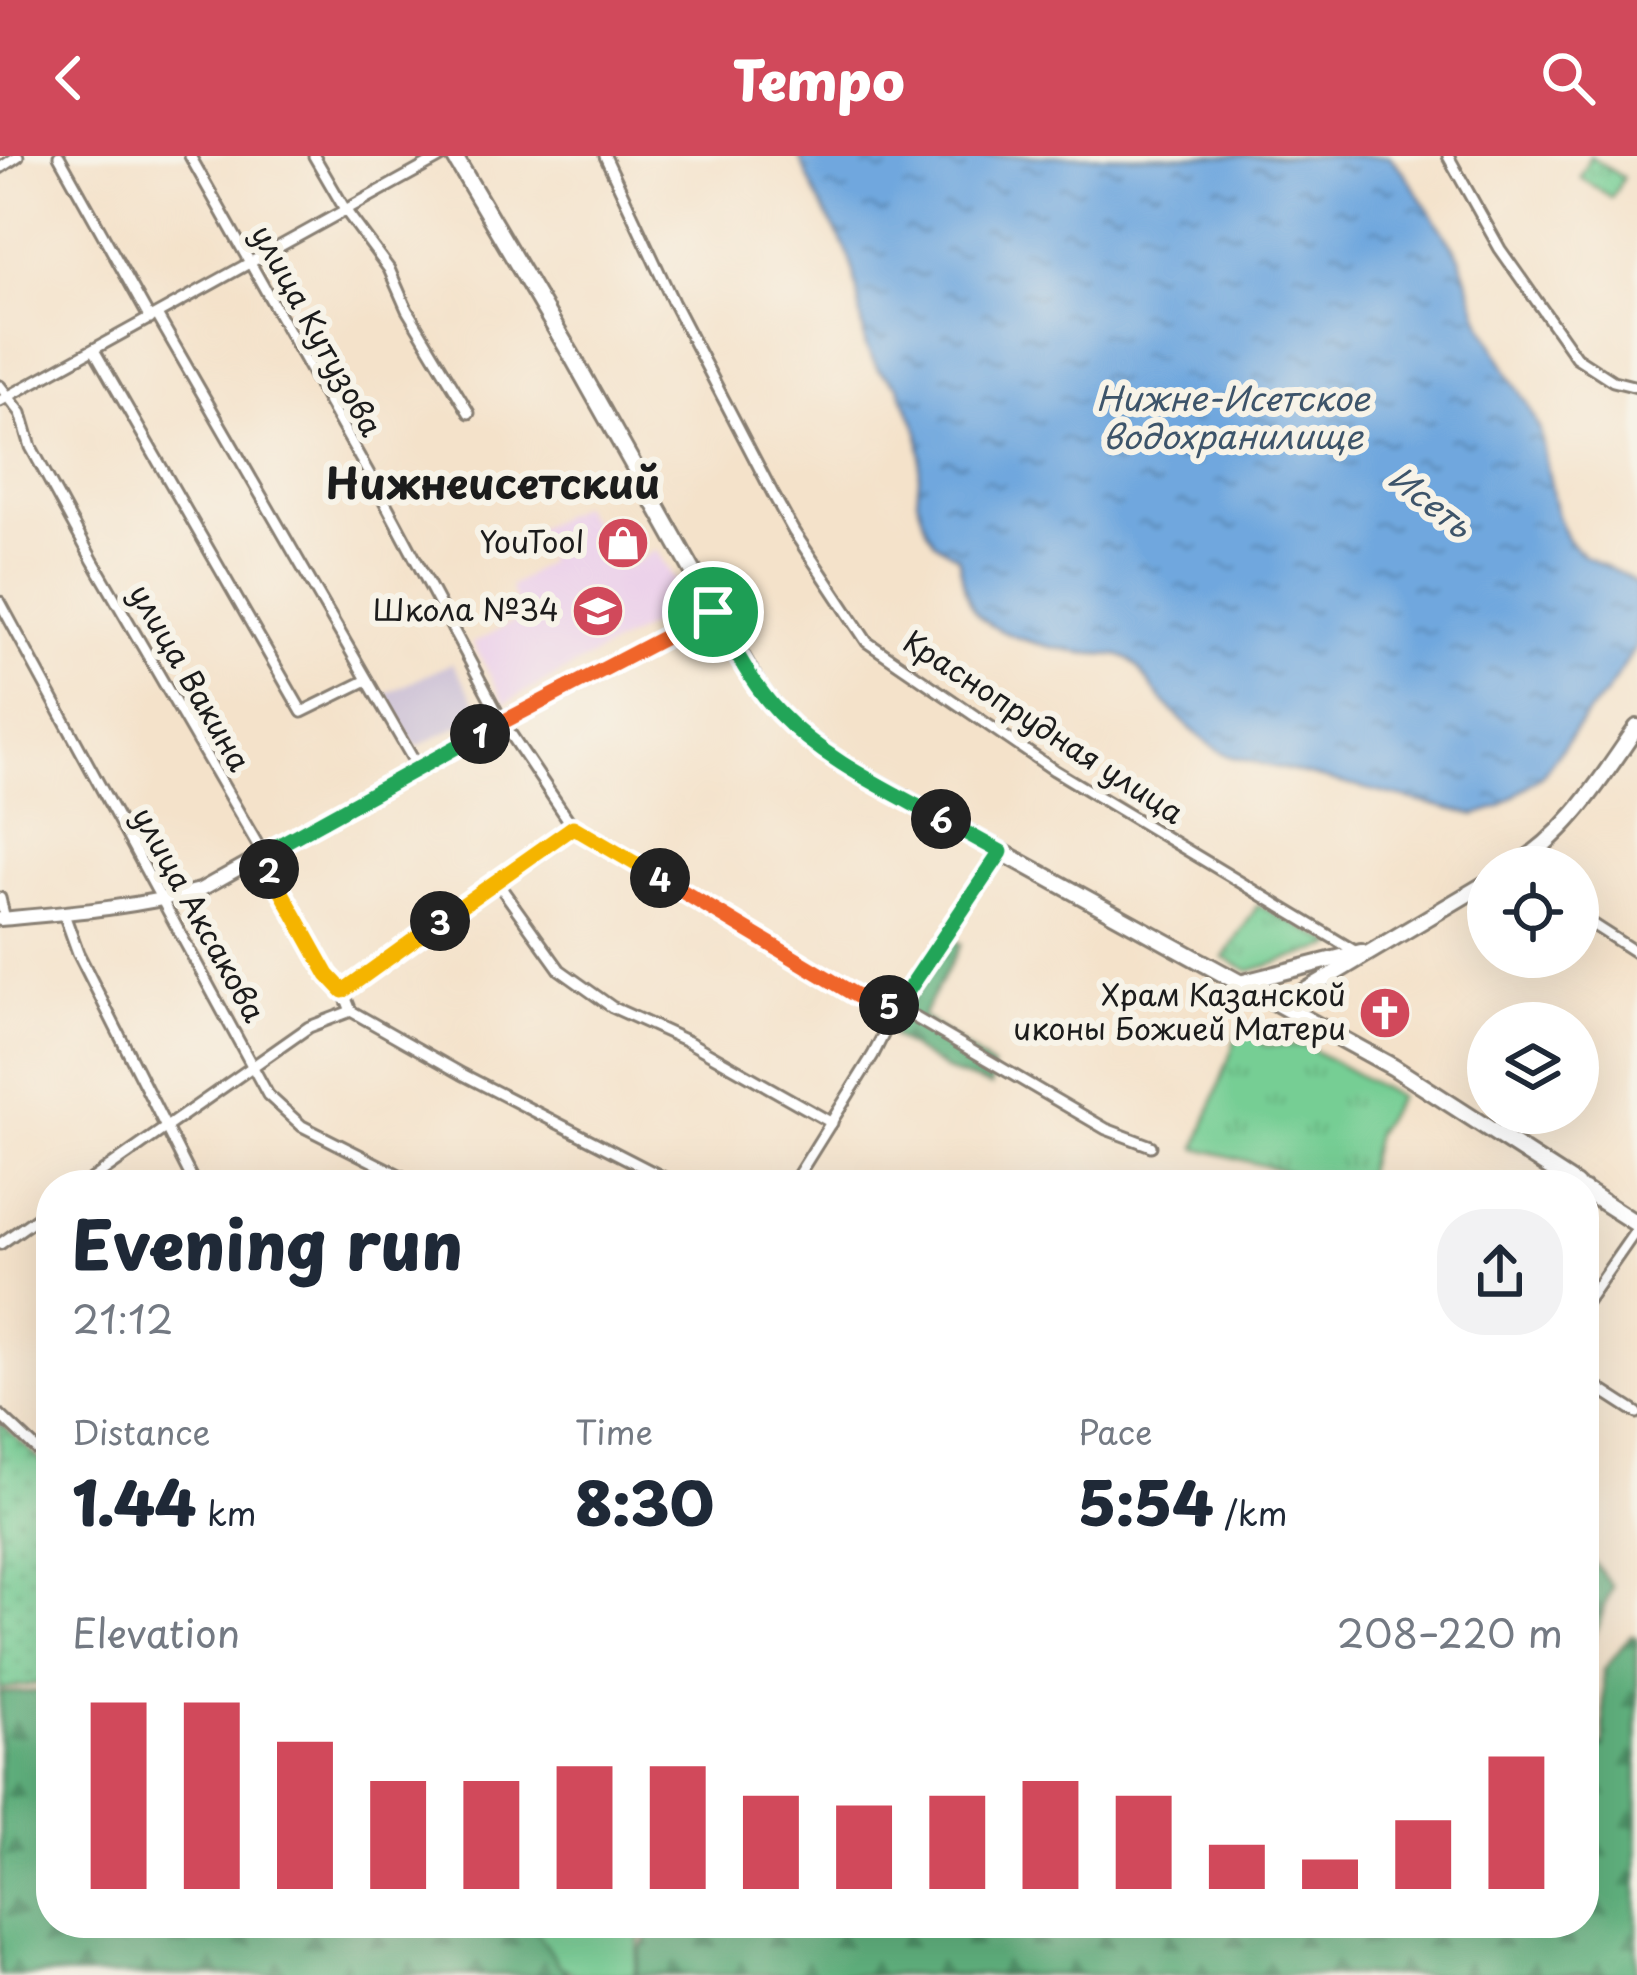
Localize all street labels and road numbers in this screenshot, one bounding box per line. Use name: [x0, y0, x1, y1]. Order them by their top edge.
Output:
street label: улица Кутузова: [241, 216, 395, 444]
street label: улица Вакина: [119, 575, 263, 779]
street label: Краснопрудная улица: [895, 618, 1194, 834]
street label: улица Аксакова: [122, 798, 278, 1030]

